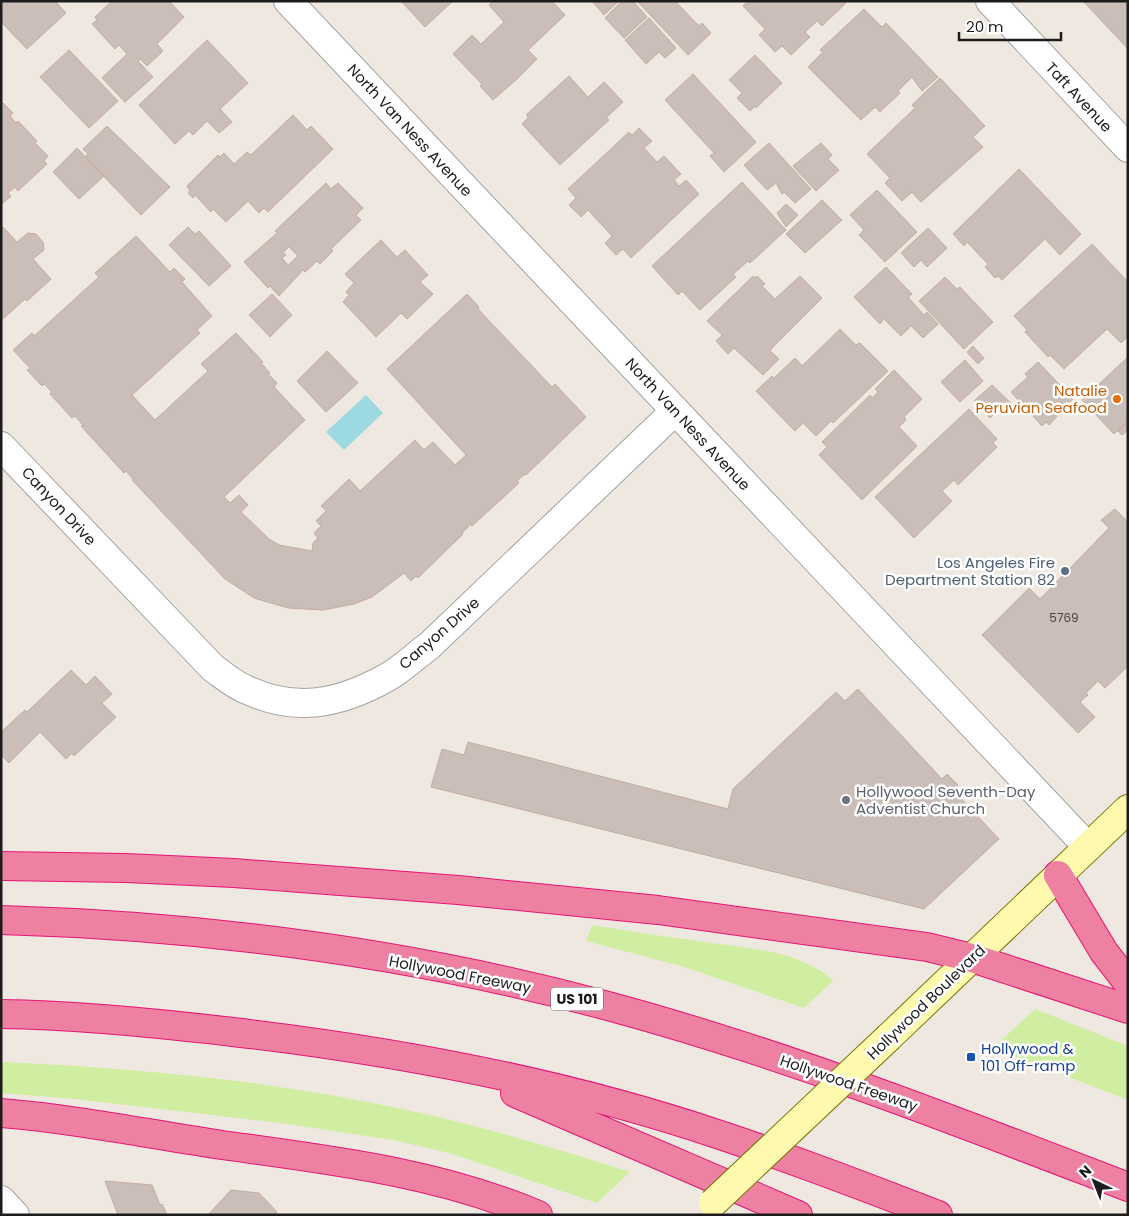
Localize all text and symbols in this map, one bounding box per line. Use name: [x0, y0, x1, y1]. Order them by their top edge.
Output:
scale bar: [959, 10, 1062, 42]
text: 20 m: [966, 16, 1004, 37]
street label: Taft Avenue: [1041, 57, 1117, 137]
street label: North Van Ness Avenue: [343, 59, 477, 201]
street label: North Van Ness Avenue: [621, 353, 755, 495]
place label: Natalie Peruvian Seafood: [975, 380, 1107, 418]
marker: Natalie Peruvian Seafood: [1111, 393, 1123, 405]
street label: Canyon Drive: [17, 462, 101, 550]
place label: Los Angeles Fire Department Station 82: [885, 552, 1055, 590]
marker: Los Angeles Fire Department Station 82: [1059, 565, 1071, 577]
street label: Canyon Drive: [394, 592, 484, 674]
house number: 5769: [1049, 609, 1079, 626]
place label: Hollywood Seventh-Day Adventist Church: [856, 781, 1036, 819]
marker: Hollywood Seventh-Day Adventist Church: [840, 794, 852, 806]
street label: Hollywood Boulevard: [862, 940, 990, 1064]
street label: Hollywood Freeway: [387, 950, 533, 998]
road number: US 101: [551, 988, 603, 1011]
place label: Hollywood & 101 Off-ramp: [981, 1038, 1075, 1076]
street label: Hollywood Freeway: [777, 1050, 921, 1117]
marker: Hollywood & 101 Off-ramp: [965, 1051, 977, 1063]
north arrow: [1069, 1156, 1119, 1206]
text: N: [1074, 1161, 1096, 1182]

